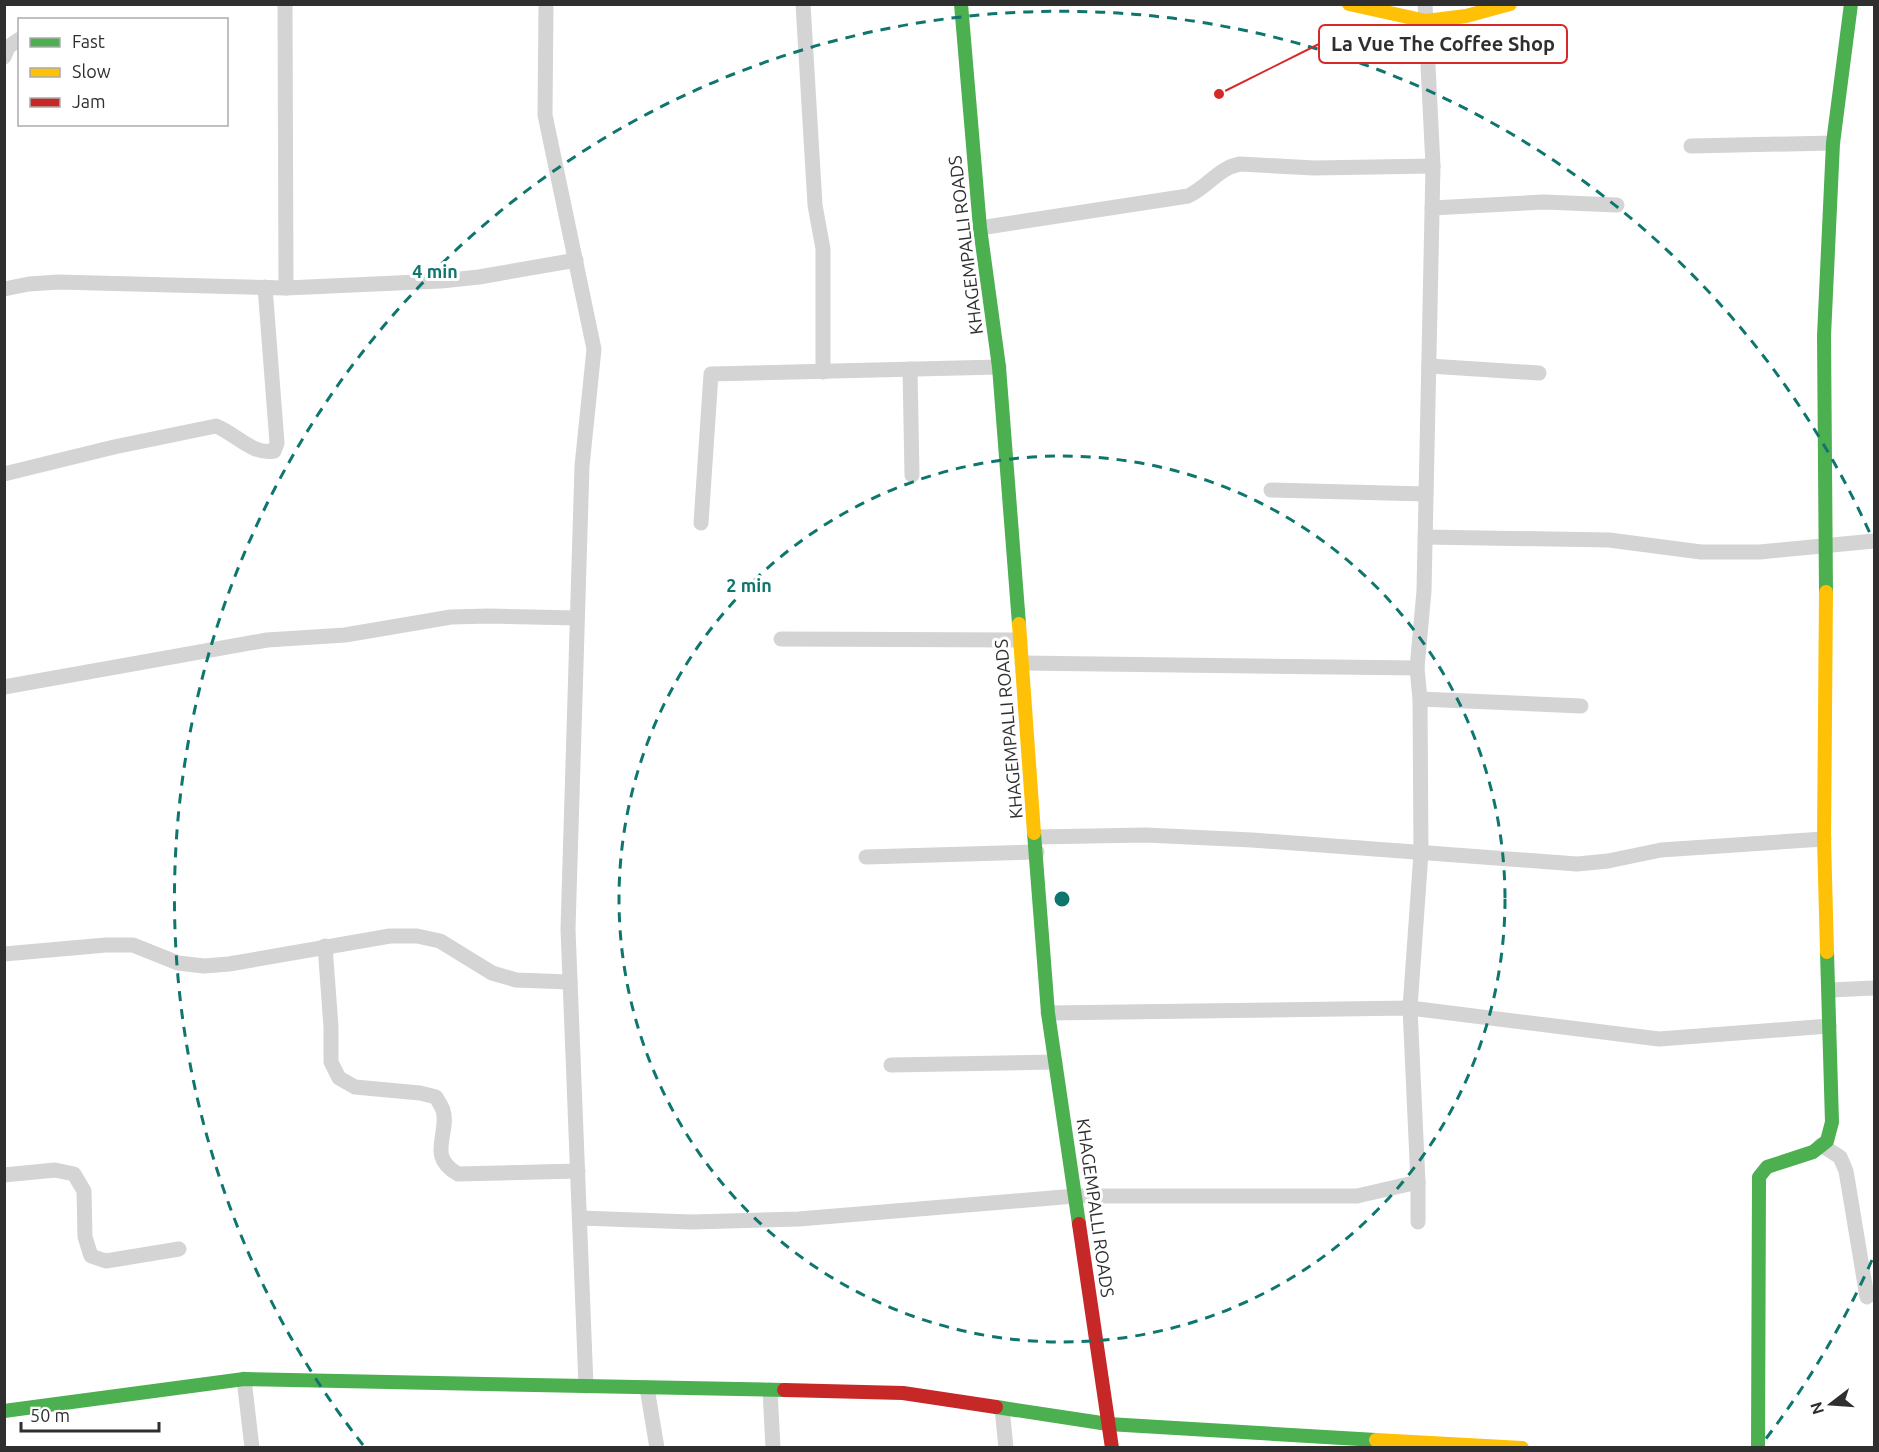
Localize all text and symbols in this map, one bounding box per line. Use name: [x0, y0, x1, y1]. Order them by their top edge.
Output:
legend: [18, 18, 228, 126]
callout: La Vue The Coffee Shop: [1319, 25, 1567, 63]
text: Fast: [72, 31, 105, 51]
text: La Vue The Coffee Shop: [1331, 32, 1555, 55]
text: Slow: [72, 61, 111, 81]
text: Jam: [72, 91, 106, 111]
street label: KHAGEMPALLI ROADS: [944, 154, 986, 336]
text: 4 min: [412, 261, 458, 281]
text: 2 min: [726, 575, 772, 595]
street label: KHAGEMPALLI ROADS: [990, 638, 1026, 820]
centre of rings: [1052, 889, 1072, 909]
street label: KHAGEMPALLI ROADS: [1074, 1117, 1118, 1299]
north arrow: [1801, 1374, 1861, 1434]
scale bar: [21, 1395, 159, 1433]
text: N: [1806, 1400, 1827, 1417]
text: 50 m: [30, 1405, 70, 1425]

